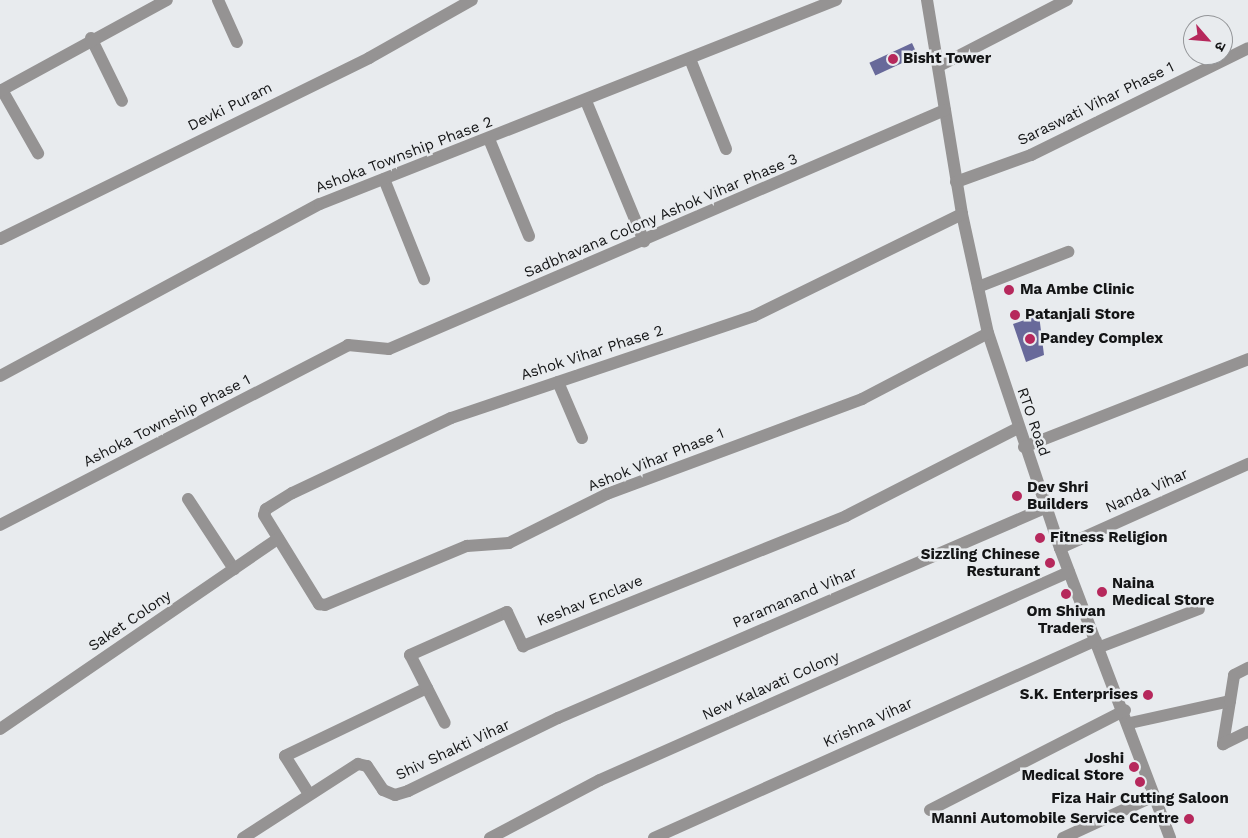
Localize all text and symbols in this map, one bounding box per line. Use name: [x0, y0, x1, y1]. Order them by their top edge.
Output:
north arrow: [1183, 15, 1233, 65]
text: उ: [1211, 39, 1229, 54]
place label: Bisht Tower: [903, 50, 991, 68]
marker: Bisht Tower: [887, 53, 899, 65]
street label: Saraswati Vihar Phase 1: [1014, 58, 1178, 150]
street label: Devki Puram: [185, 79, 275, 135]
street label: Ashoka Township Phase 2: [313, 113, 495, 197]
street label: Sadbhavana Colony Ashok Vihar Phase 3: [520, 150, 802, 282]
place label: Ma Ambe Clinic: [1020, 281, 1135, 299]
marker: Ma Ambe Clinic: [1002, 283, 1016, 297]
place label: Patanjali Store: [1025, 306, 1135, 324]
marker: Patanjali Store: [1009, 309, 1021, 321]
street label: Ashok Vihar Phase 2: [518, 321, 666, 385]
place label: Pandey Complex: [1040, 330, 1163, 348]
marker: Pandey Complex: [1024, 333, 1036, 345]
street label: Ashoka Township Phase 1: [80, 371, 254, 471]
street label: RTO Road: [1013, 385, 1053, 459]
street label: Ashok Vihar Phase 1: [585, 424, 727, 496]
street label: Nanda Vihar: [1103, 465, 1191, 517]
place label: Dev Shri Builders: [1027, 478, 1089, 513]
marker: Dev Shri Builders: [1011, 490, 1023, 502]
place label: Fitness Religion: [1050, 529, 1168, 547]
marker: Fitness Religion: [1034, 532, 1046, 544]
place label: Sizzling Chinese Resturant: [921, 545, 1040, 580]
marker: Sizzling Chinese Resturant: [1044, 557, 1056, 569]
street label: Paramanand Vihar: [730, 564, 860, 632]
street label: Keshav Enclave: [534, 572, 646, 630]
place label: Naina Medical Store: [1112, 574, 1215, 609]
marker: Naina Medical Store: [1096, 586, 1108, 598]
street label: Saket Colony: [85, 587, 175, 655]
marker: Om Shivan Traders: [1060, 588, 1072, 600]
place label: Om Shivan Traders: [1026, 602, 1106, 637]
street label: New Kalavati Colony: [699, 648, 843, 724]
place label: S.K. Enterprises: [1020, 686, 1138, 704]
marker: S.K. Enterprises: [1142, 689, 1154, 701]
street label: Krishna Vihar: [820, 694, 916, 752]
street label: Shiv Shakti Vihar: [393, 715, 513, 785]
place label: Joshi Medical Store: [1021, 749, 1124, 784]
marker: Joshi Medical Store: [1128, 761, 1140, 773]
marker: Fiza Hair Cutting Saloon: [1134, 776, 1146, 788]
place label: Fiza Hair Cutting Saloon: [1051, 790, 1229, 808]
place label: Manni Automobile Service Centre: [931, 810, 1179, 828]
marker: Manni Automobile Service Centre: [1183, 813, 1195, 825]

